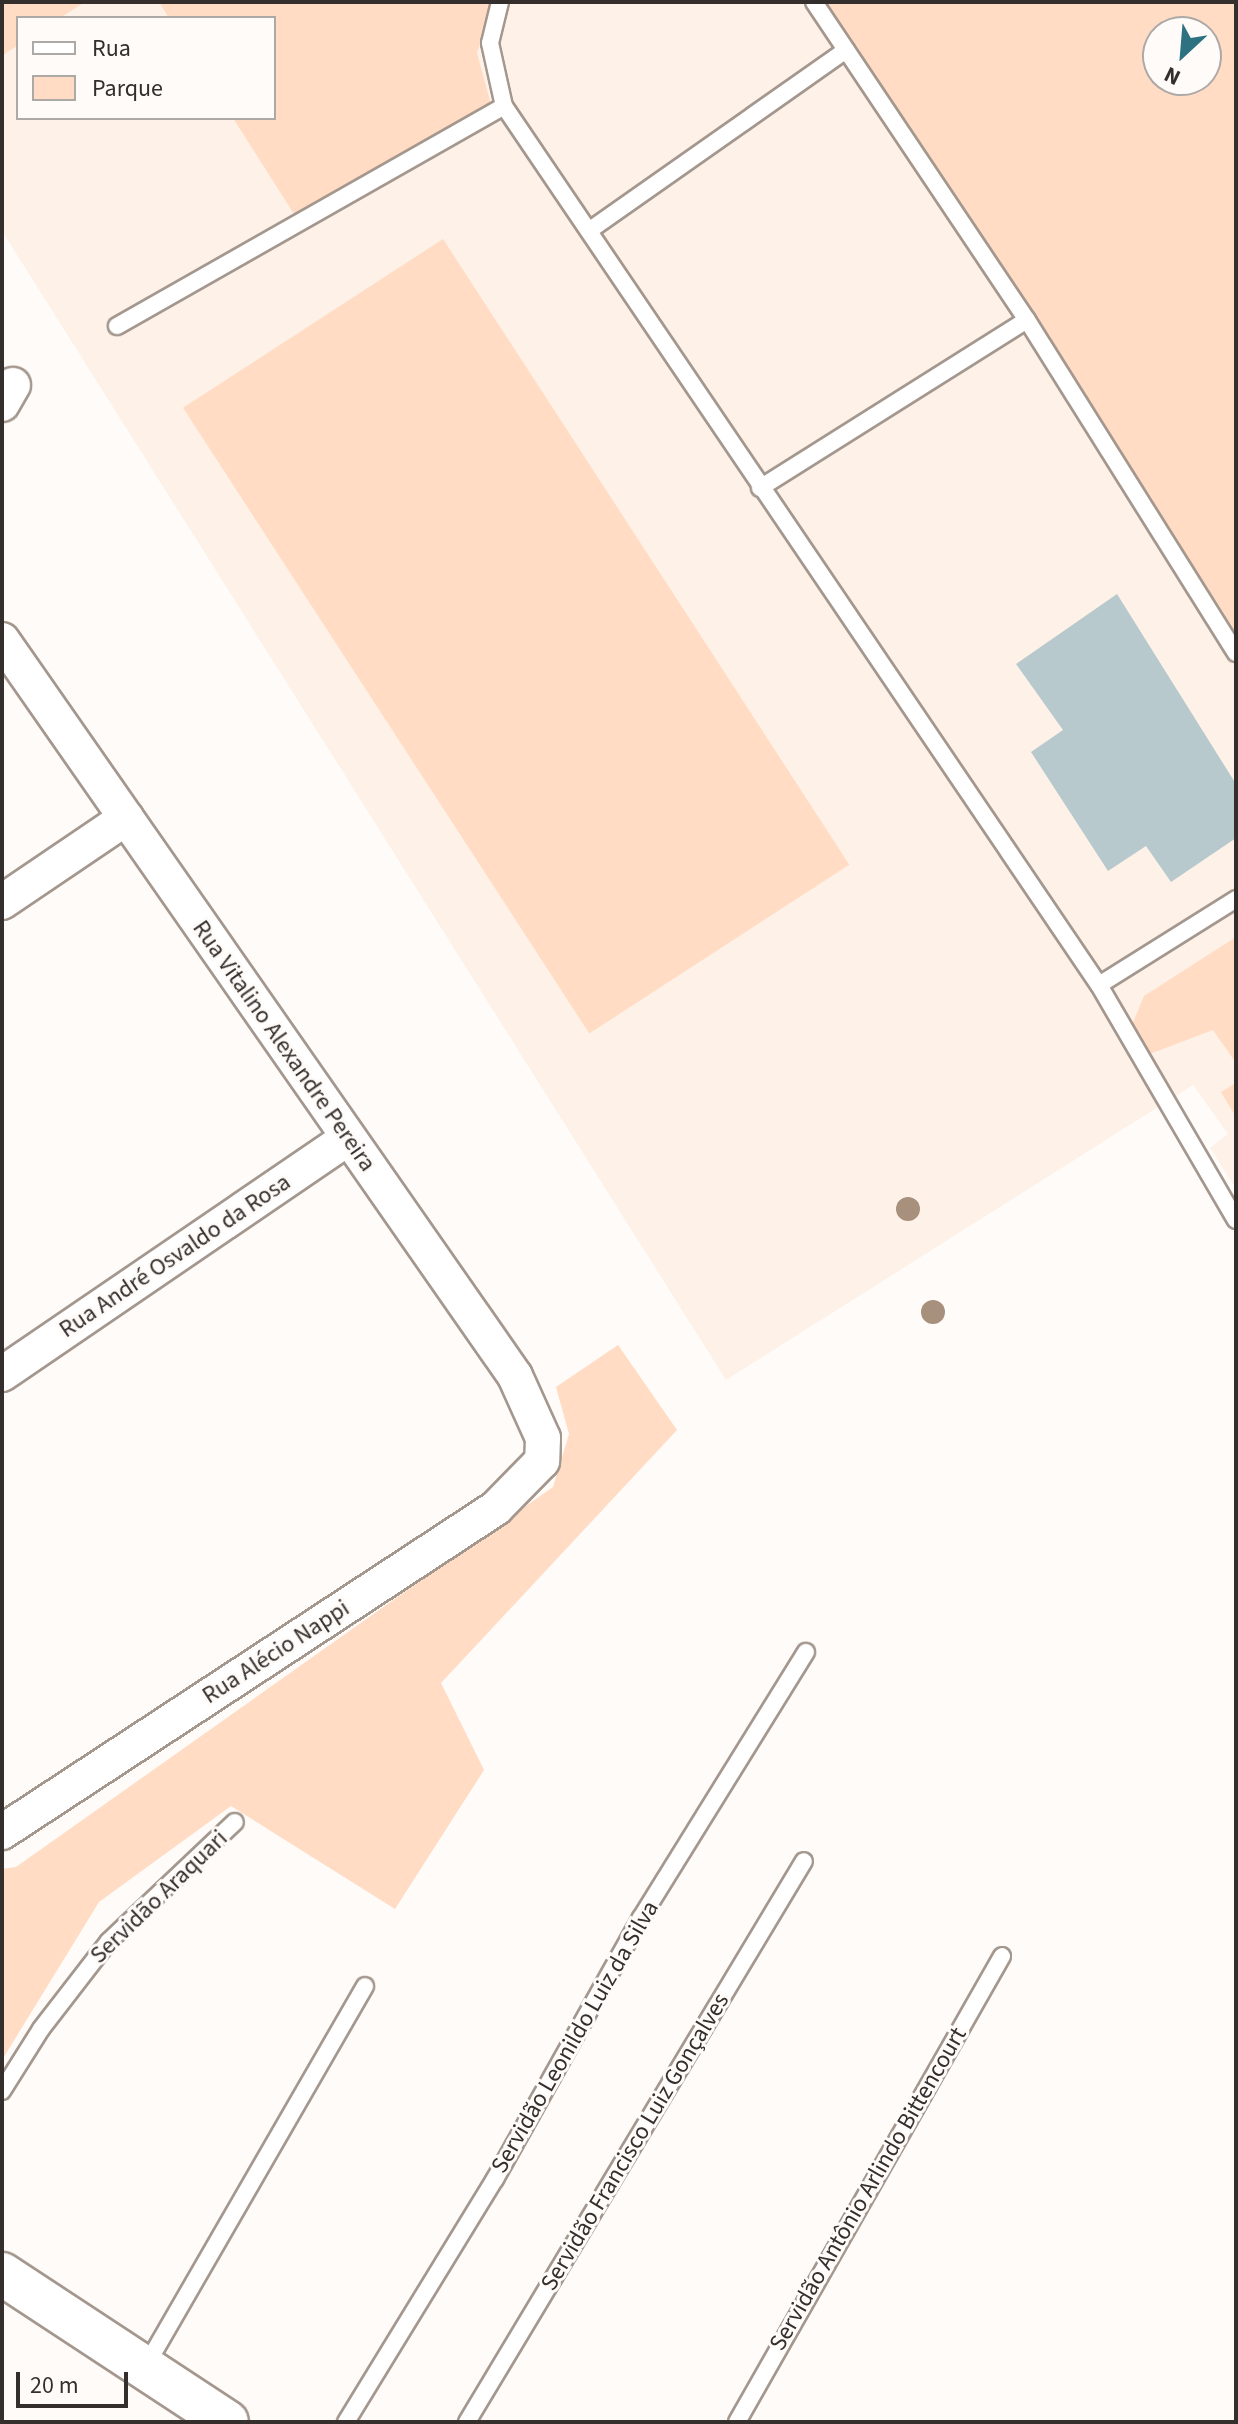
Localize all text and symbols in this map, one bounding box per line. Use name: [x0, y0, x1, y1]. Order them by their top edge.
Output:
legend: [16, 16, 276, 120]
north arrow: [1142, 16, 1222, 96]
text: Rua: [92, 31, 131, 66]
text: N: [1159, 58, 1186, 93]
text: Parque: [92, 71, 163, 106]
street label: Rua Vitalino Alexandre Pereira: [186, 915, 382, 1177]
street label: Rua André Osvaldo da Rosa: [54, 1168, 296, 1344]
street label: Rua Alécio Nappi: [197, 1594, 355, 1710]
street label: Servidão Araquari: [84, 1824, 234, 1970]
street label: Servidão Leonildo Luiz da Silva: [485, 1896, 665, 2178]
street label: Servidão Francisco Luiz Gonçalves: [535, 1988, 735, 2296]
street label: Servidão Antônio Arlindo Bittencourt: [763, 2022, 973, 2356]
scale bar: [20, 2356, 132, 2406]
text: 20 m: [30, 2368, 79, 2403]

